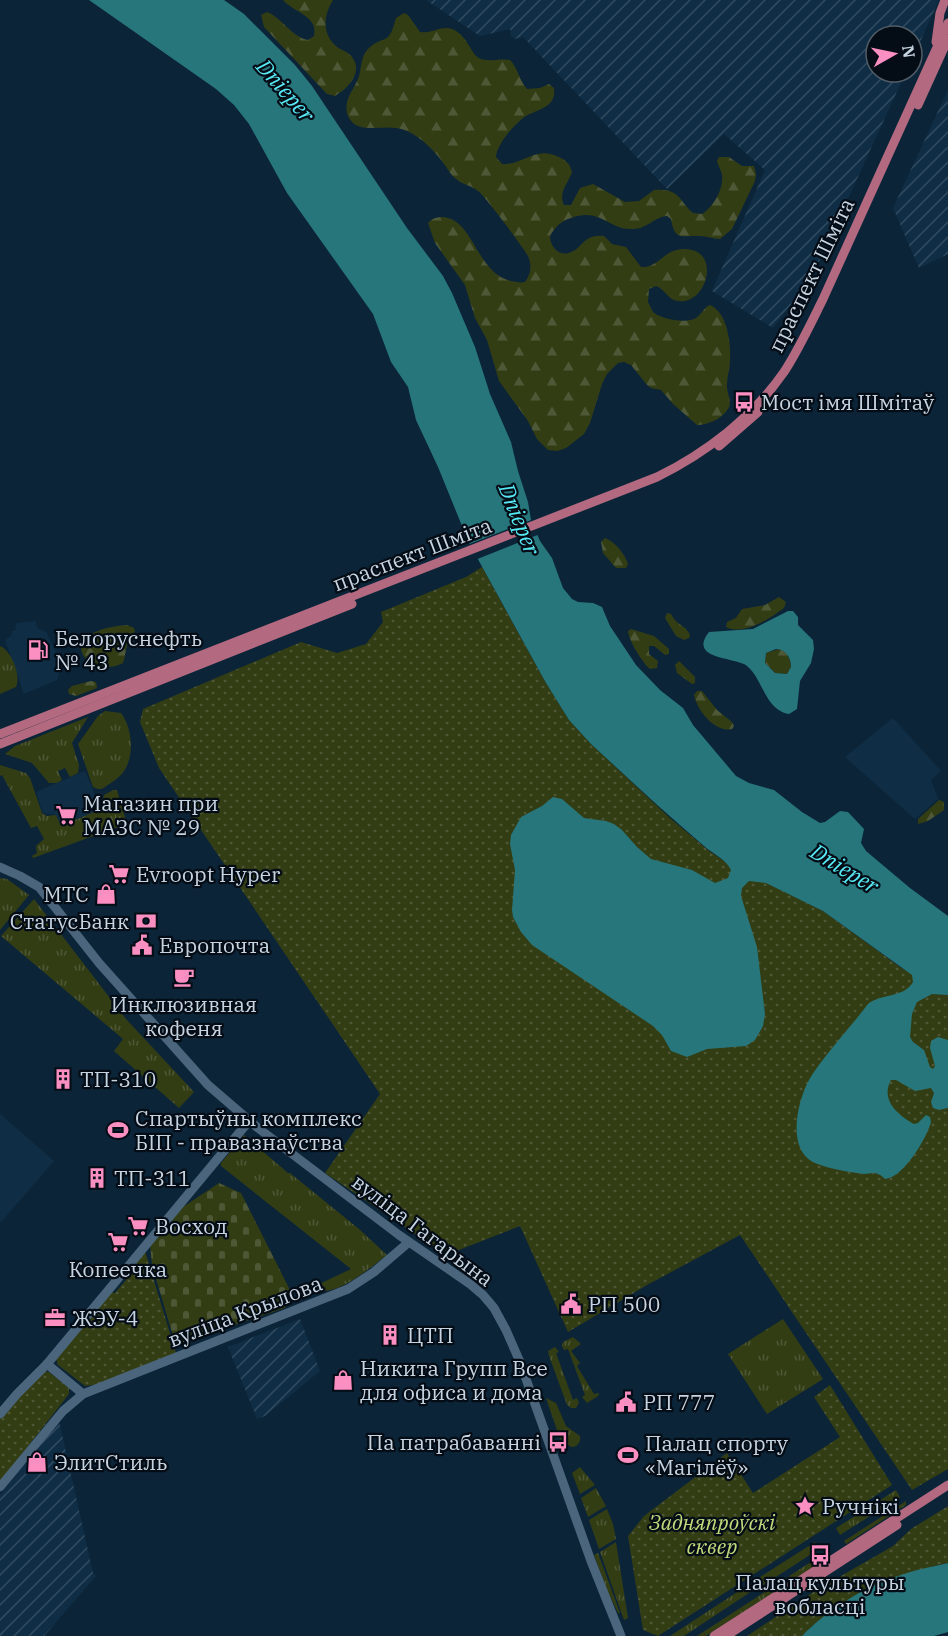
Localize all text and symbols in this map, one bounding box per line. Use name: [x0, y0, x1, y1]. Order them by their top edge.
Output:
north arrow: [864, 24, 924, 84]
text: N: [898, 44, 920, 59]
water label: Dnieper: [250, 52, 322, 129]
street label: праспект Шміта: [762, 193, 860, 357]
place label: Мост імя Шмітаў: [761, 388, 935, 416]
bus stop icon: Мост імя Шмітаў: [732, 390, 756, 414]
water label: Dnieper: [492, 478, 548, 560]
street label: праспект Шміта: [328, 511, 496, 597]
place label: Белоруснефть № 43: [55, 624, 202, 676]
fuel station icon: Белоруснефть № 43: [26, 638, 50, 662]
place label: Магазин при МАЗС № 29: [83, 789, 218, 841]
supermarket icon: Магазин при МАЗС № 29: [54, 803, 78, 827]
water label: Dnieper: [805, 836, 886, 900]
place label: Evroopt Hyper: [136, 860, 281, 888]
supermarket icon: Evroopt Hyper: [107, 862, 131, 886]
place label: МТС: [44, 880, 89, 908]
shop icon: МТС: [94, 882, 118, 906]
place label: СтатусБанк: [10, 907, 129, 935]
bank icon: СтатусБанк: [134, 909, 158, 933]
place label: Европочта: [159, 931, 270, 959]
public building icon: Европочта: [130, 933, 154, 957]
cafe icon: Инклюзивная кофеня: [172, 965, 196, 989]
place label: Инклюзивная кофеня: [111, 990, 257, 1042]
place label: ТП-310: [80, 1065, 156, 1093]
building icon: ТП-310: [51, 1067, 75, 1091]
place label: Спартыўны комплекс БІП - правазнаўства: [135, 1104, 362, 1156]
sports icon: Спартыўны комплекс БІП - правазнаўства: [106, 1118, 130, 1142]
place label: ТП-311: [114, 1164, 190, 1192]
building icon: ТП-311: [85, 1166, 109, 1190]
street label: вуліца Гагарына: [347, 1168, 499, 1292]
place label: Восход: [155, 1212, 228, 1240]
supermarket icon: Восход: [126, 1214, 150, 1238]
supermarket icon: Копеечка: [106, 1230, 130, 1254]
place label: Копеечка: [69, 1255, 167, 1283]
street label: вуліца Крылова: [164, 1269, 326, 1353]
place label: РП 500: [588, 1290, 660, 1318]
public building icon: РП 500: [559, 1292, 583, 1316]
place label: ЖЭУ-4: [72, 1304, 138, 1332]
office icon: ЖЭУ-4: [43, 1306, 67, 1330]
place label: ЦТП: [407, 1321, 453, 1349]
building icon: ЦТП: [378, 1323, 402, 1347]
place label: Никита Групп Все для офиса и дома: [360, 1354, 548, 1406]
shop icon: Никита Групп Все для офиса и дома: [331, 1368, 355, 1392]
place label: РП 777: [643, 1388, 715, 1416]
public building icon: РП 777: [614, 1390, 638, 1414]
place label: Па патрабаванні: [367, 1428, 541, 1456]
place label: Палац спорту «Магілёў»: [645, 1429, 789, 1481]
bus stop icon: Па патрабаванні: [546, 1430, 570, 1454]
sports icon: Палац спорту «Магілёў»: [616, 1443, 640, 1467]
place label: ЭлитСтиль: [54, 1448, 167, 1476]
shop icon: ЭлитСтиль: [25, 1450, 49, 1474]
place label: Ручнікі: [822, 1492, 899, 1520]
place icon: Ручнікі: [793, 1494, 817, 1518]
park label: Задняпроўскі сквер: [649, 1508, 776, 1560]
bus stop icon: Палац культуры вобласці: [808, 1543, 832, 1567]
place label: Палац культуры вобласці: [735, 1568, 905, 1620]

